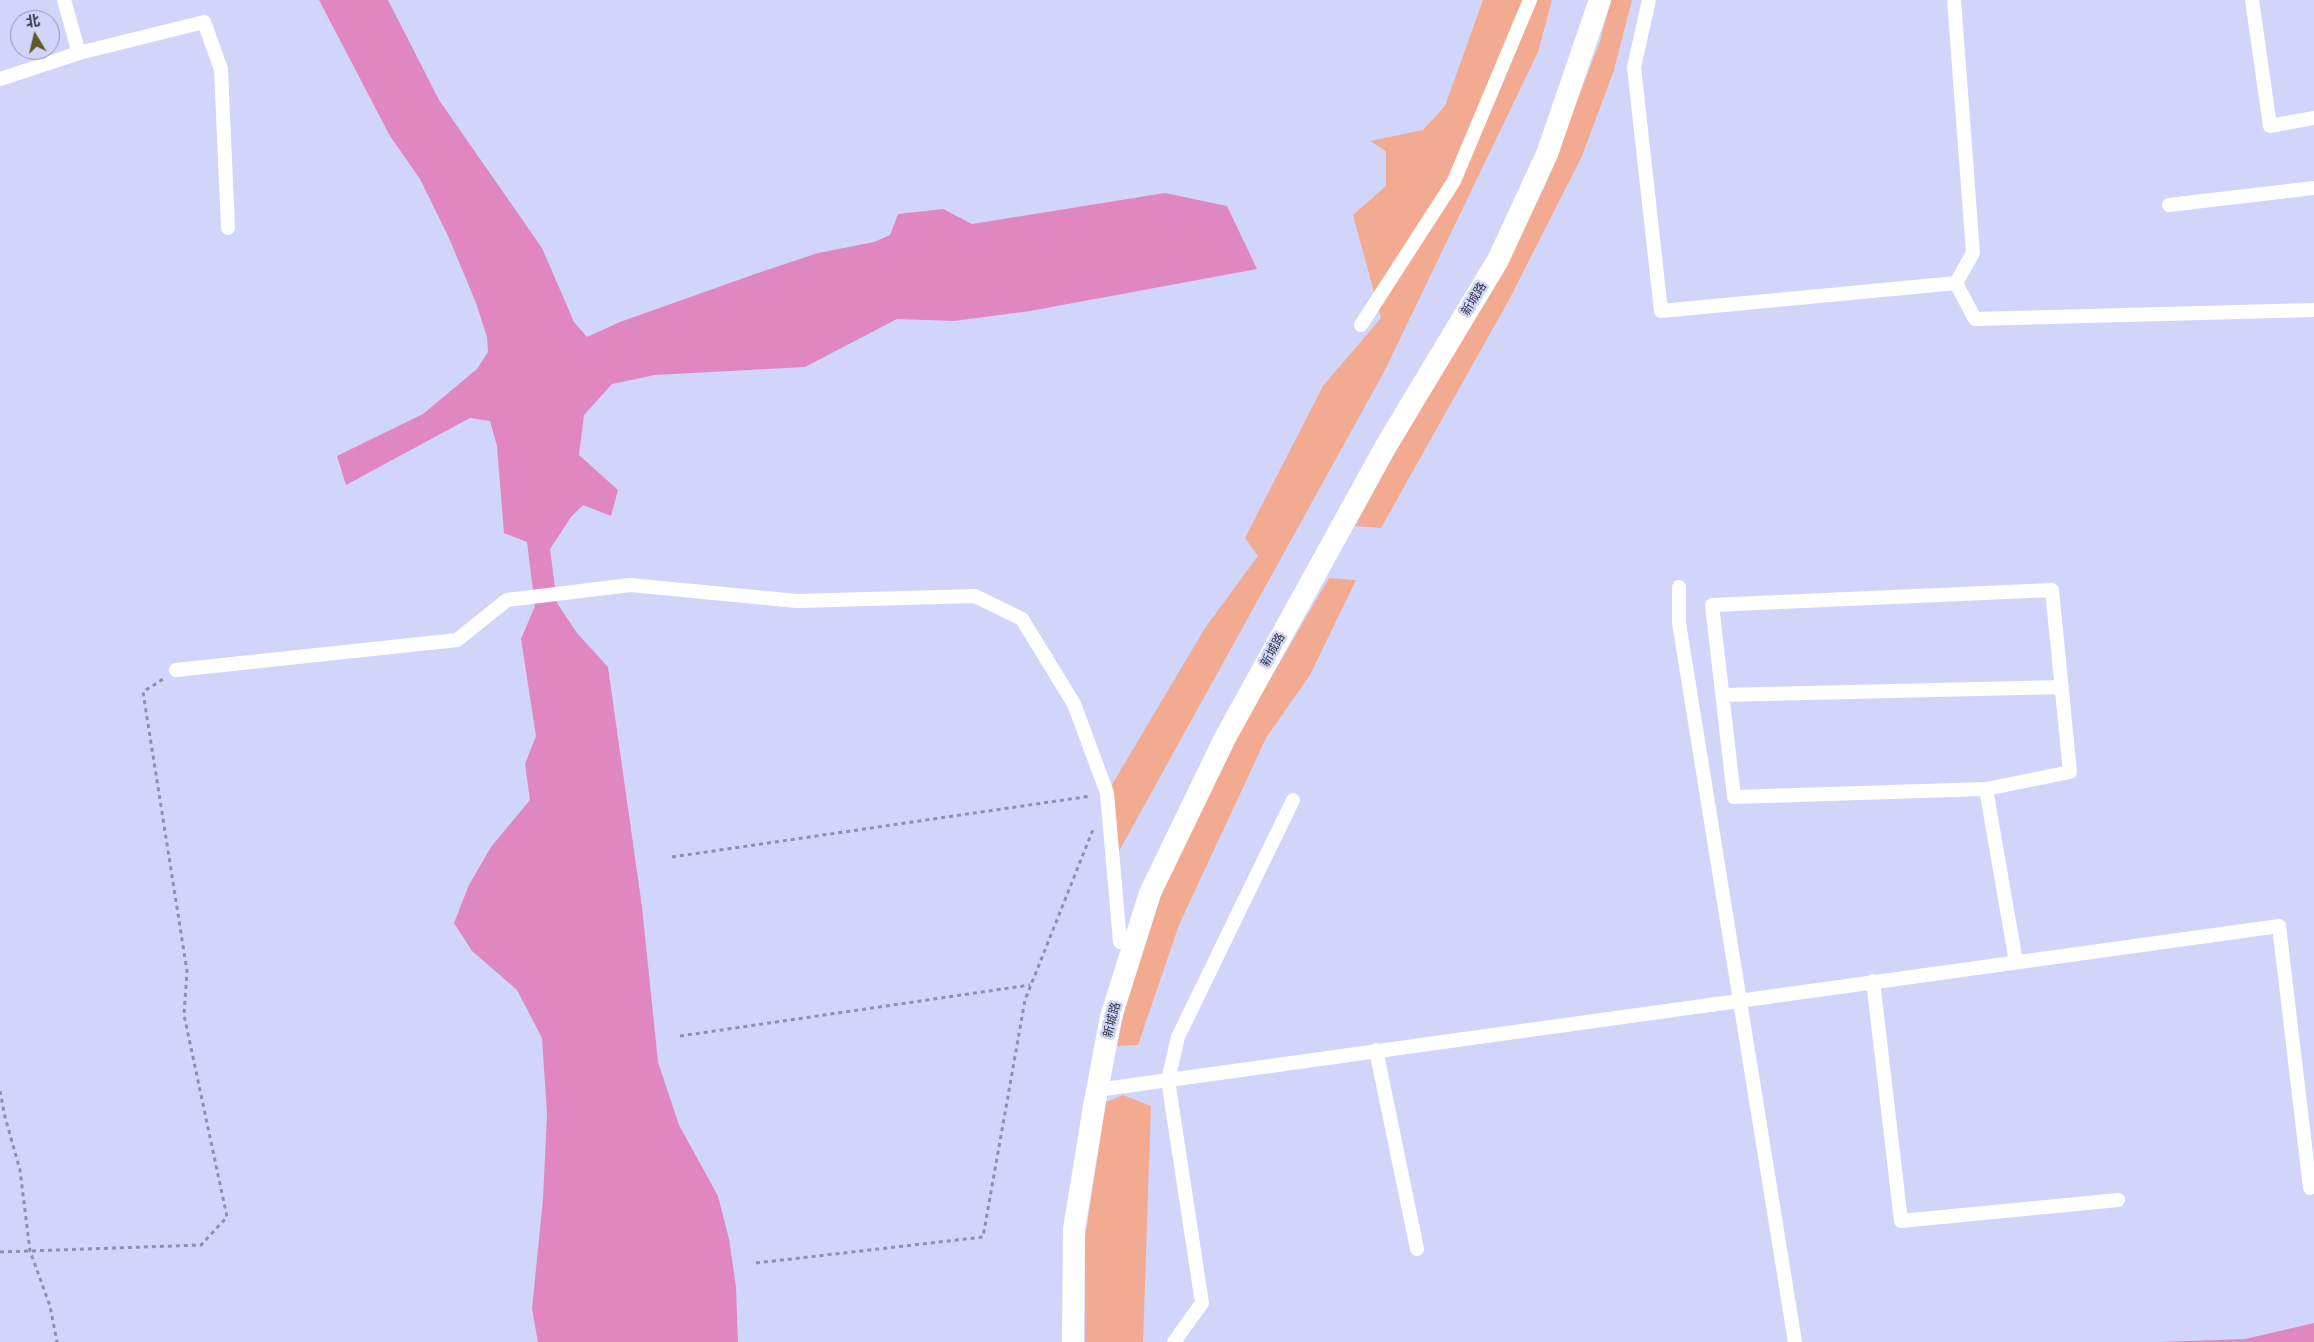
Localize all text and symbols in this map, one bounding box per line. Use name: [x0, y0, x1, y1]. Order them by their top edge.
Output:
north arrow: [10, 10, 60, 60]
text: 北: [24, 11, 41, 31]
street label: 新城路: [1459, 280, 1489, 318]
street label: 新城路: [1258, 631, 1288, 669]
street label: 新城路: [1101, 1001, 1123, 1039]

